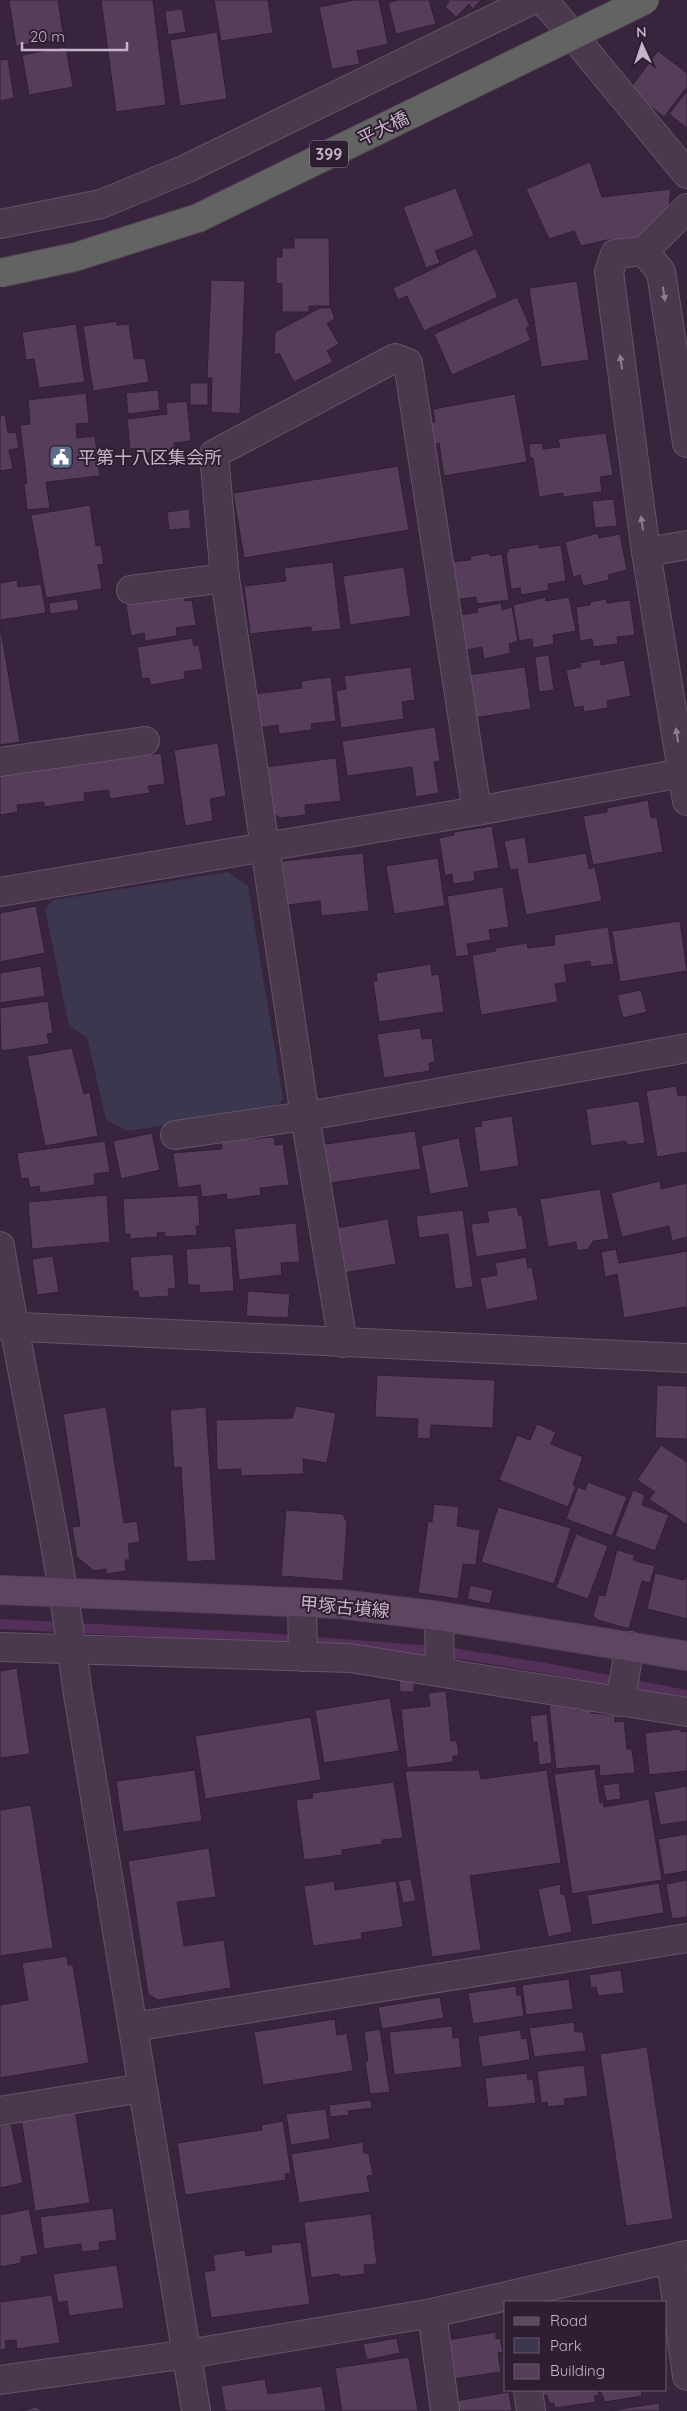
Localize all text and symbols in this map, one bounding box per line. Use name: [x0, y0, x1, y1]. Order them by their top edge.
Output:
scale bar: [22, 20, 128, 52]
north arrow: [617, 20, 667, 70]
text: N: [636, 23, 647, 41]
text: 20 m: [30, 27, 65, 46]
street label: 平大橋: [354, 106, 412, 150]
road number: 399: [310, 140, 348, 168]
one-way arrow: [661, 286, 669, 302]
one-way arrow: [617, 354, 625, 370]
public building icon: 平第十八区集会所: [48, 444, 74, 470]
place label: 平第十八区集会所: [78, 446, 222, 469]
one-way arrow: [638, 515, 646, 531]
one-way arrow: [672, 727, 680, 743]
street label: 甲塚古墳線: [299, 1592, 391, 1622]
legend: [504, 2301, 667, 2391]
text: Road: [550, 2311, 587, 2330]
text: Park: [550, 2336, 582, 2355]
text: Building: [550, 2361, 605, 2380]

